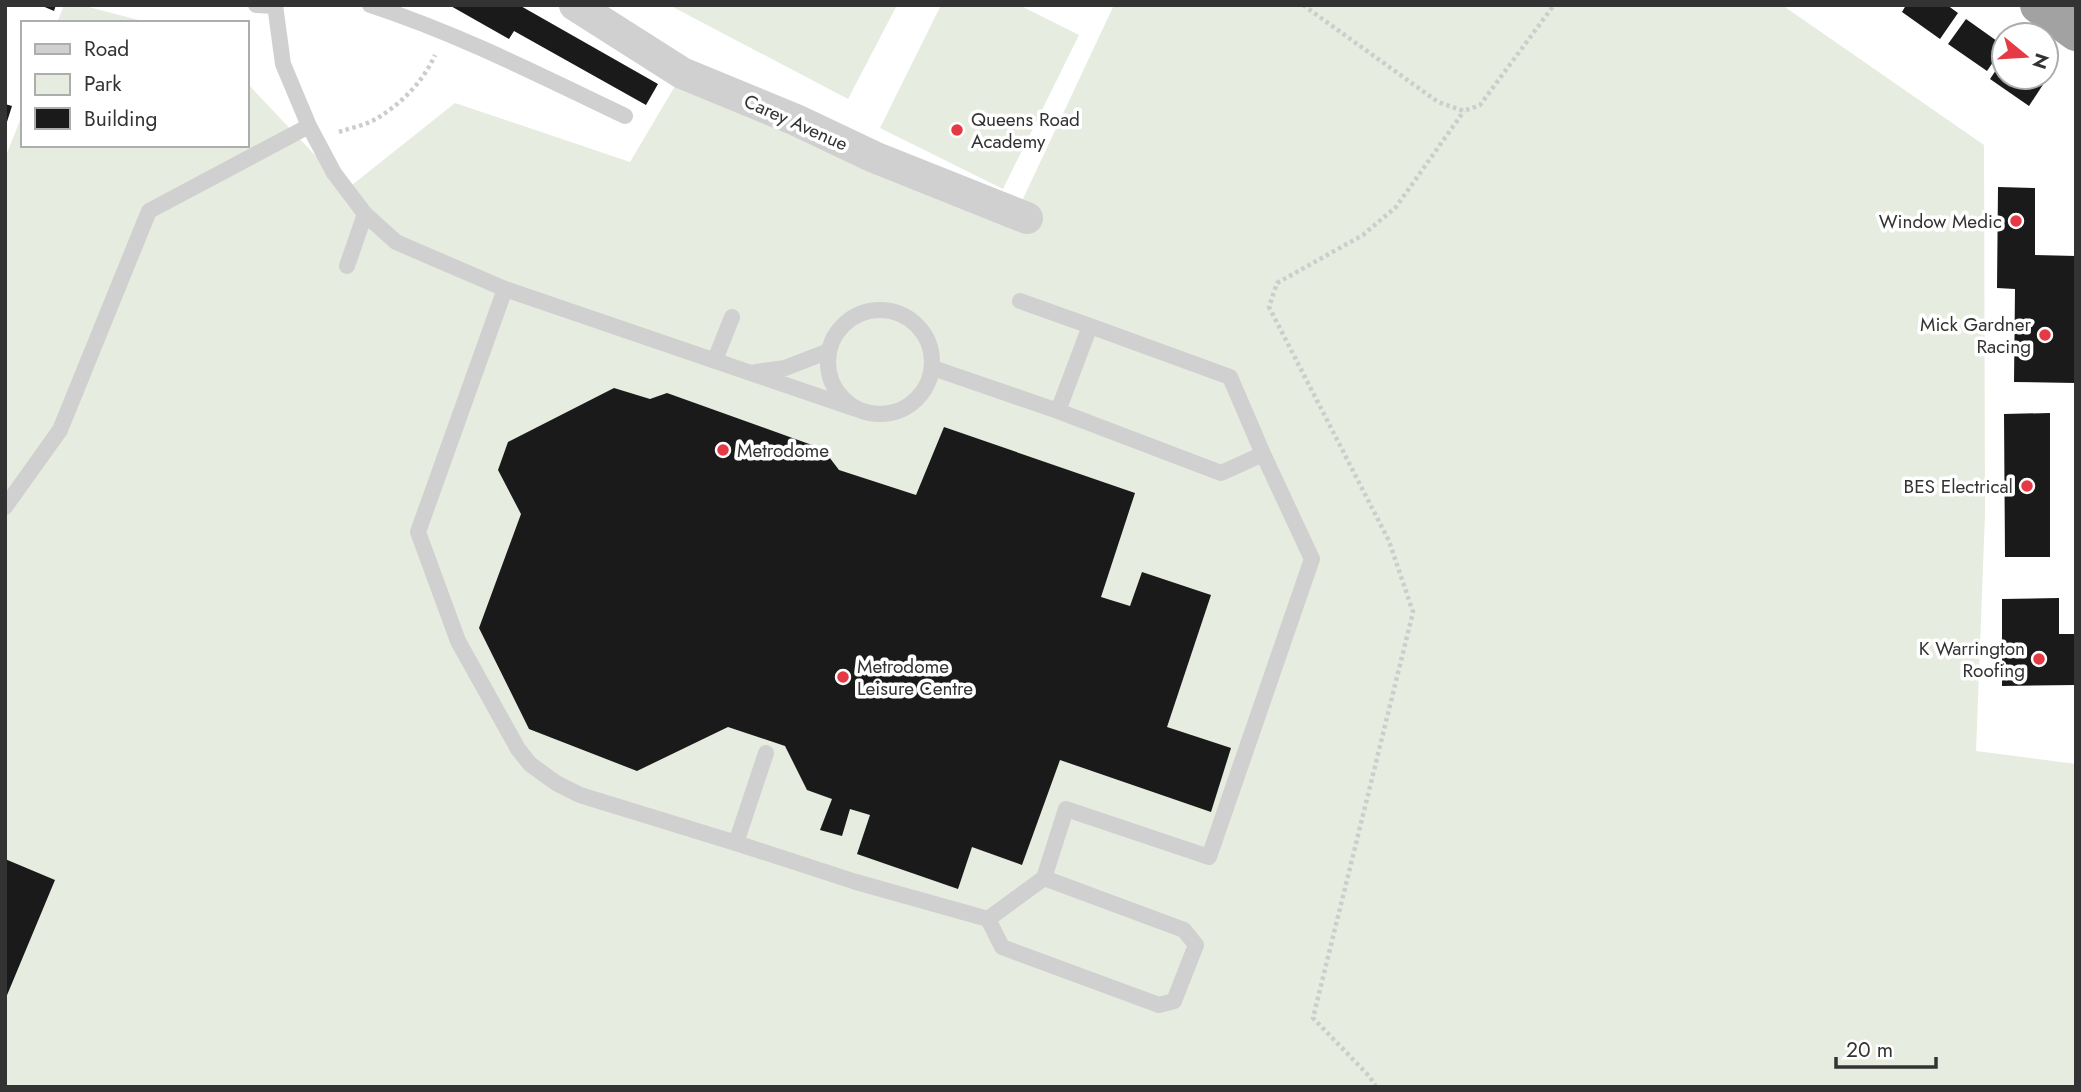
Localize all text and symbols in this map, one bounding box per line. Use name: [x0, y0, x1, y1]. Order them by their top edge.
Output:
legend: [21, 21, 248, 147]
north arrow: [1990, 21, 2060, 91]
text: Road: [84, 34, 129, 64]
text: N: [2026, 50, 2056, 72]
text: Park: [84, 69, 122, 99]
street label: Carey Avenue: [740, 88, 852, 157]
text: Building: [84, 104, 157, 134]
place label: Queens Road Academy: [971, 106, 1080, 155]
marker: Queens Road Academy: [949, 122, 965, 138]
place label: Window Medic: [1879, 208, 2002, 235]
marker: Window Medic: [2008, 213, 2024, 229]
place label: Mick Gardner Racing: [1920, 311, 2031, 360]
marker: Mick Gardner Racing: [2037, 327, 2053, 343]
place label: Metrodome: [737, 437, 829, 464]
marker: Metrodome: [715, 442, 731, 458]
place label: BES Electrical: [1904, 473, 2013, 500]
marker: BES Electrical: [2019, 478, 2035, 494]
place label: K Warrington Roofing: [1919, 635, 2025, 684]
marker: K Warrington Roofing: [2031, 651, 2047, 667]
place label: Metrodome Leisure Centre: [857, 653, 973, 702]
marker: Metrodome Leisure Centre: [835, 669, 851, 685]
scale bar: [1836, 1026, 1936, 1070]
text: 20 m: [1846, 1035, 1893, 1065]

